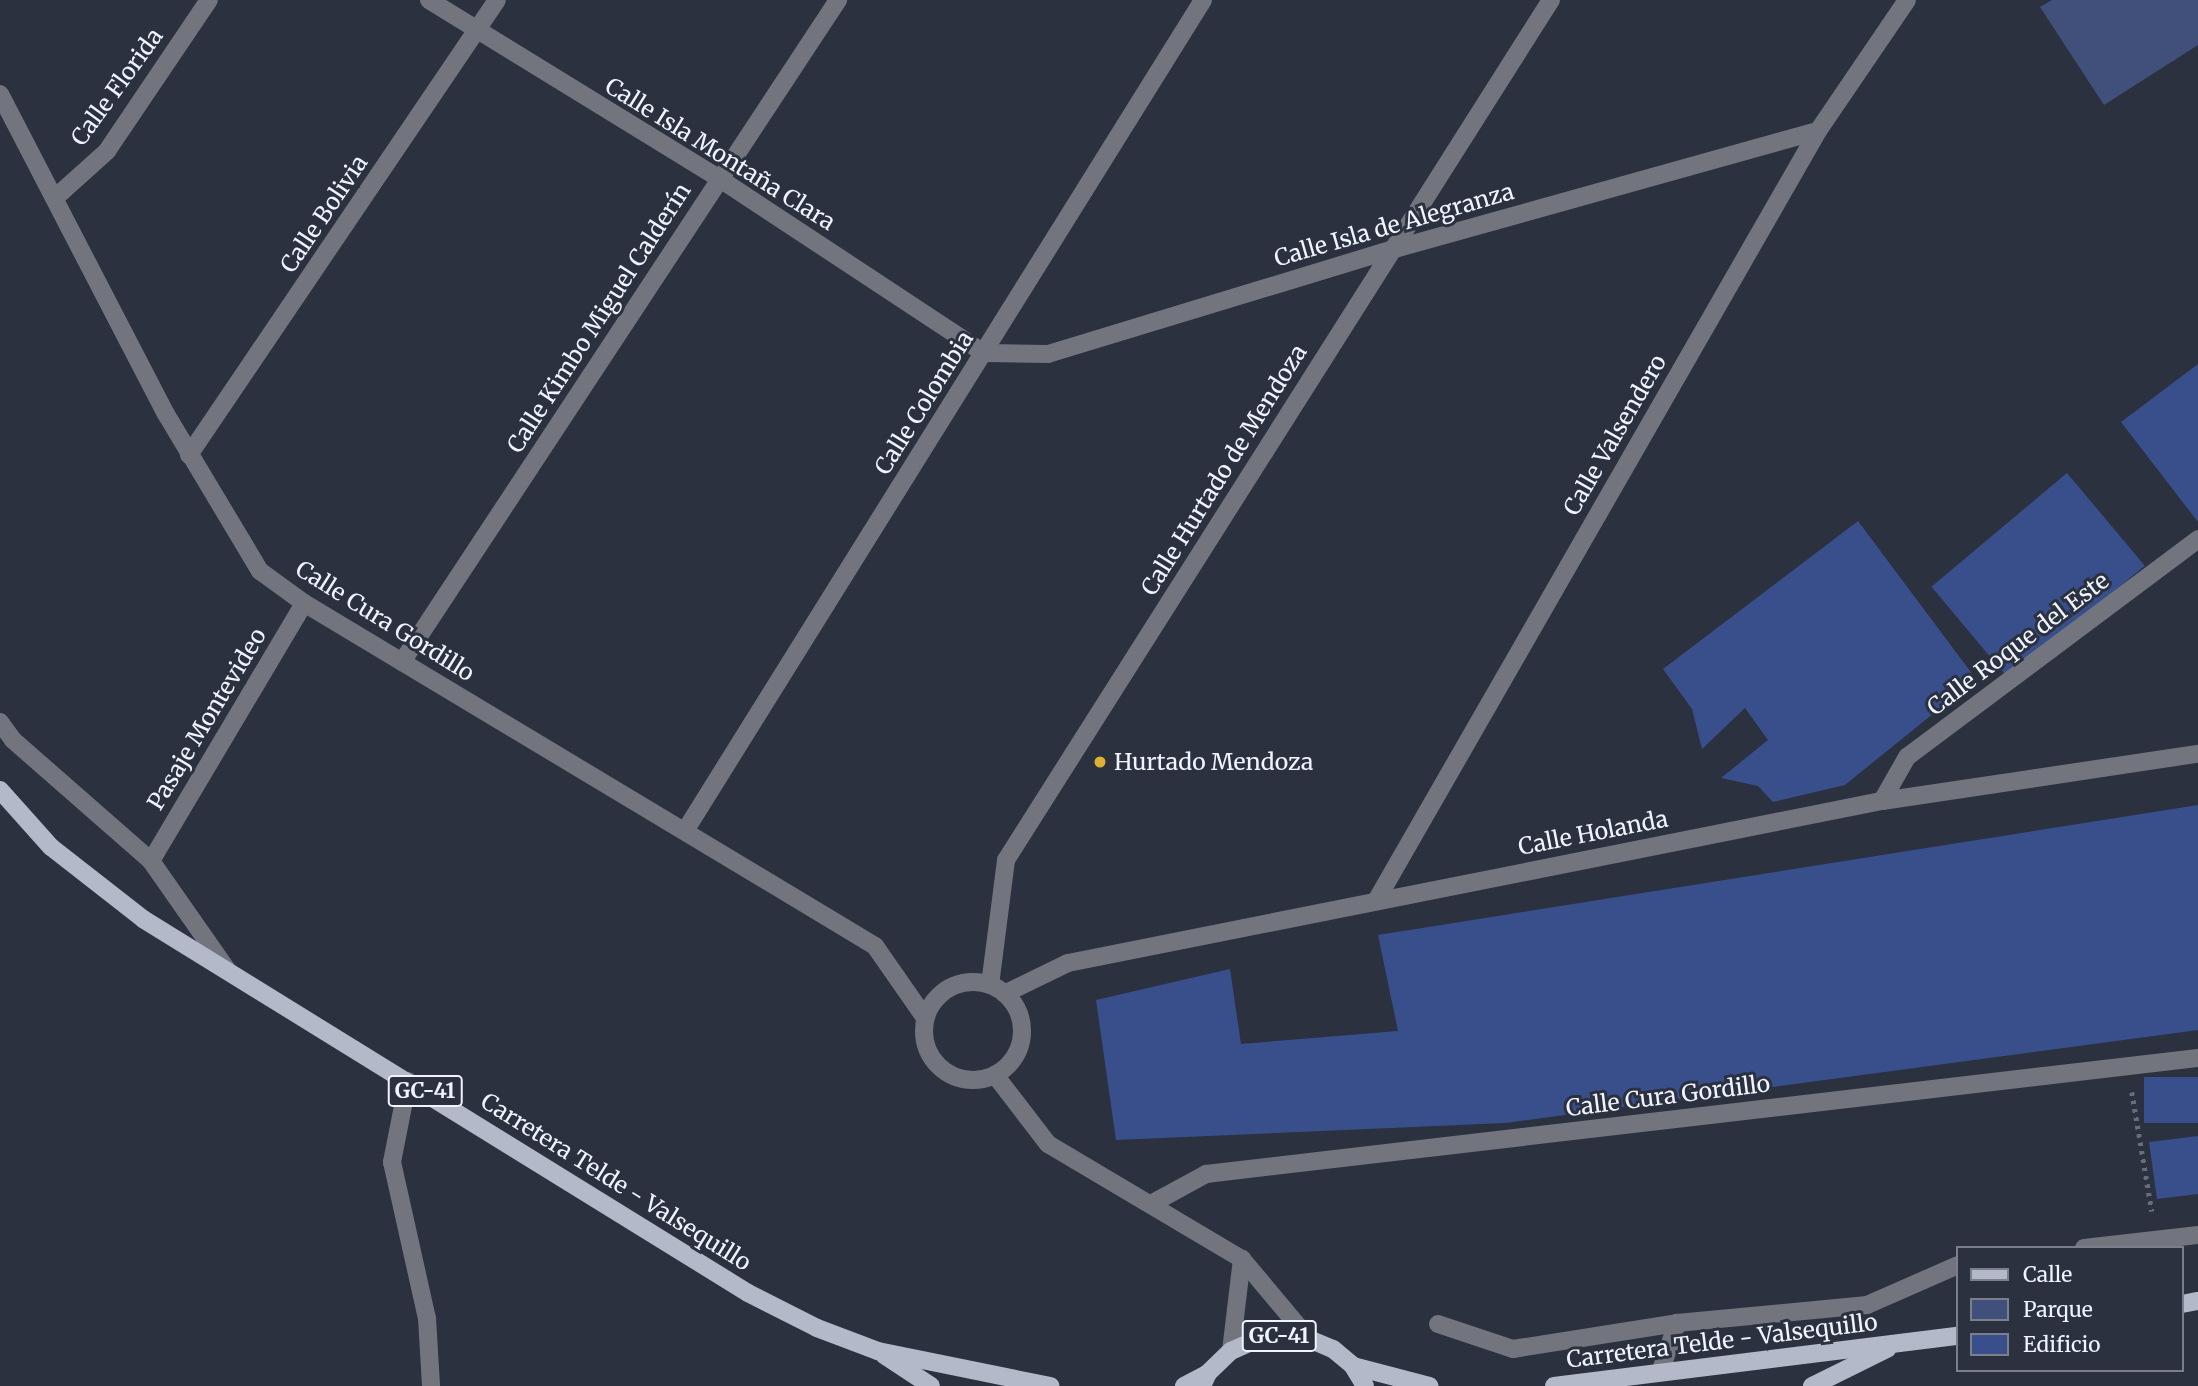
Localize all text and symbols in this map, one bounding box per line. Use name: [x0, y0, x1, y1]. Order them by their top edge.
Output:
street label: Calle Florida: [65, 23, 169, 151]
street label: Calle Isla Montaña Clara: [600, 72, 840, 236]
street label: Calle Bolivia: [275, 150, 373, 278]
street label: Calle Kimbo Miguel Calderín: [501, 178, 697, 458]
street label: Calle Isla de Alegranza: [1271, 178, 1517, 272]
street label: Calle Colombia: [869, 326, 979, 480]
street label: Calle Hurtado de Mendoza: [1135, 340, 1313, 600]
street label: Calle Valsendero: [1558, 350, 1672, 520]
street label: Calle Cura Gordillo: [291, 555, 479, 687]
street label: Calle Roque del Este: [1922, 567, 2114, 721]
street label: Pasaje Montevideo: [142, 623, 272, 815]
place label: Hurtado Mendoza: [1114, 748, 1313, 776]
marker: Hurtado Mendoza: [1092, 754, 1108, 770]
street label: Calle Holanda: [1516, 805, 1670, 861]
street label: Calle Cura Gordillo: [1564, 1070, 1772, 1122]
road number: GC-41: [386, 1074, 464, 1108]
street label: Carretera Telde - Valsequillo: [476, 1087, 756, 1277]
legend: [1956, 1246, 2184, 1372]
text: Calle: [2023, 1261, 2072, 1288]
text: Parque: [2023, 1296, 2093, 1323]
street label: Carretera Telde - Valsequillo: [1565, 1308, 1879, 1374]
road number: GC-41: [1240, 1318, 1318, 1354]
text: Edificio: [2023, 1331, 2100, 1358]

